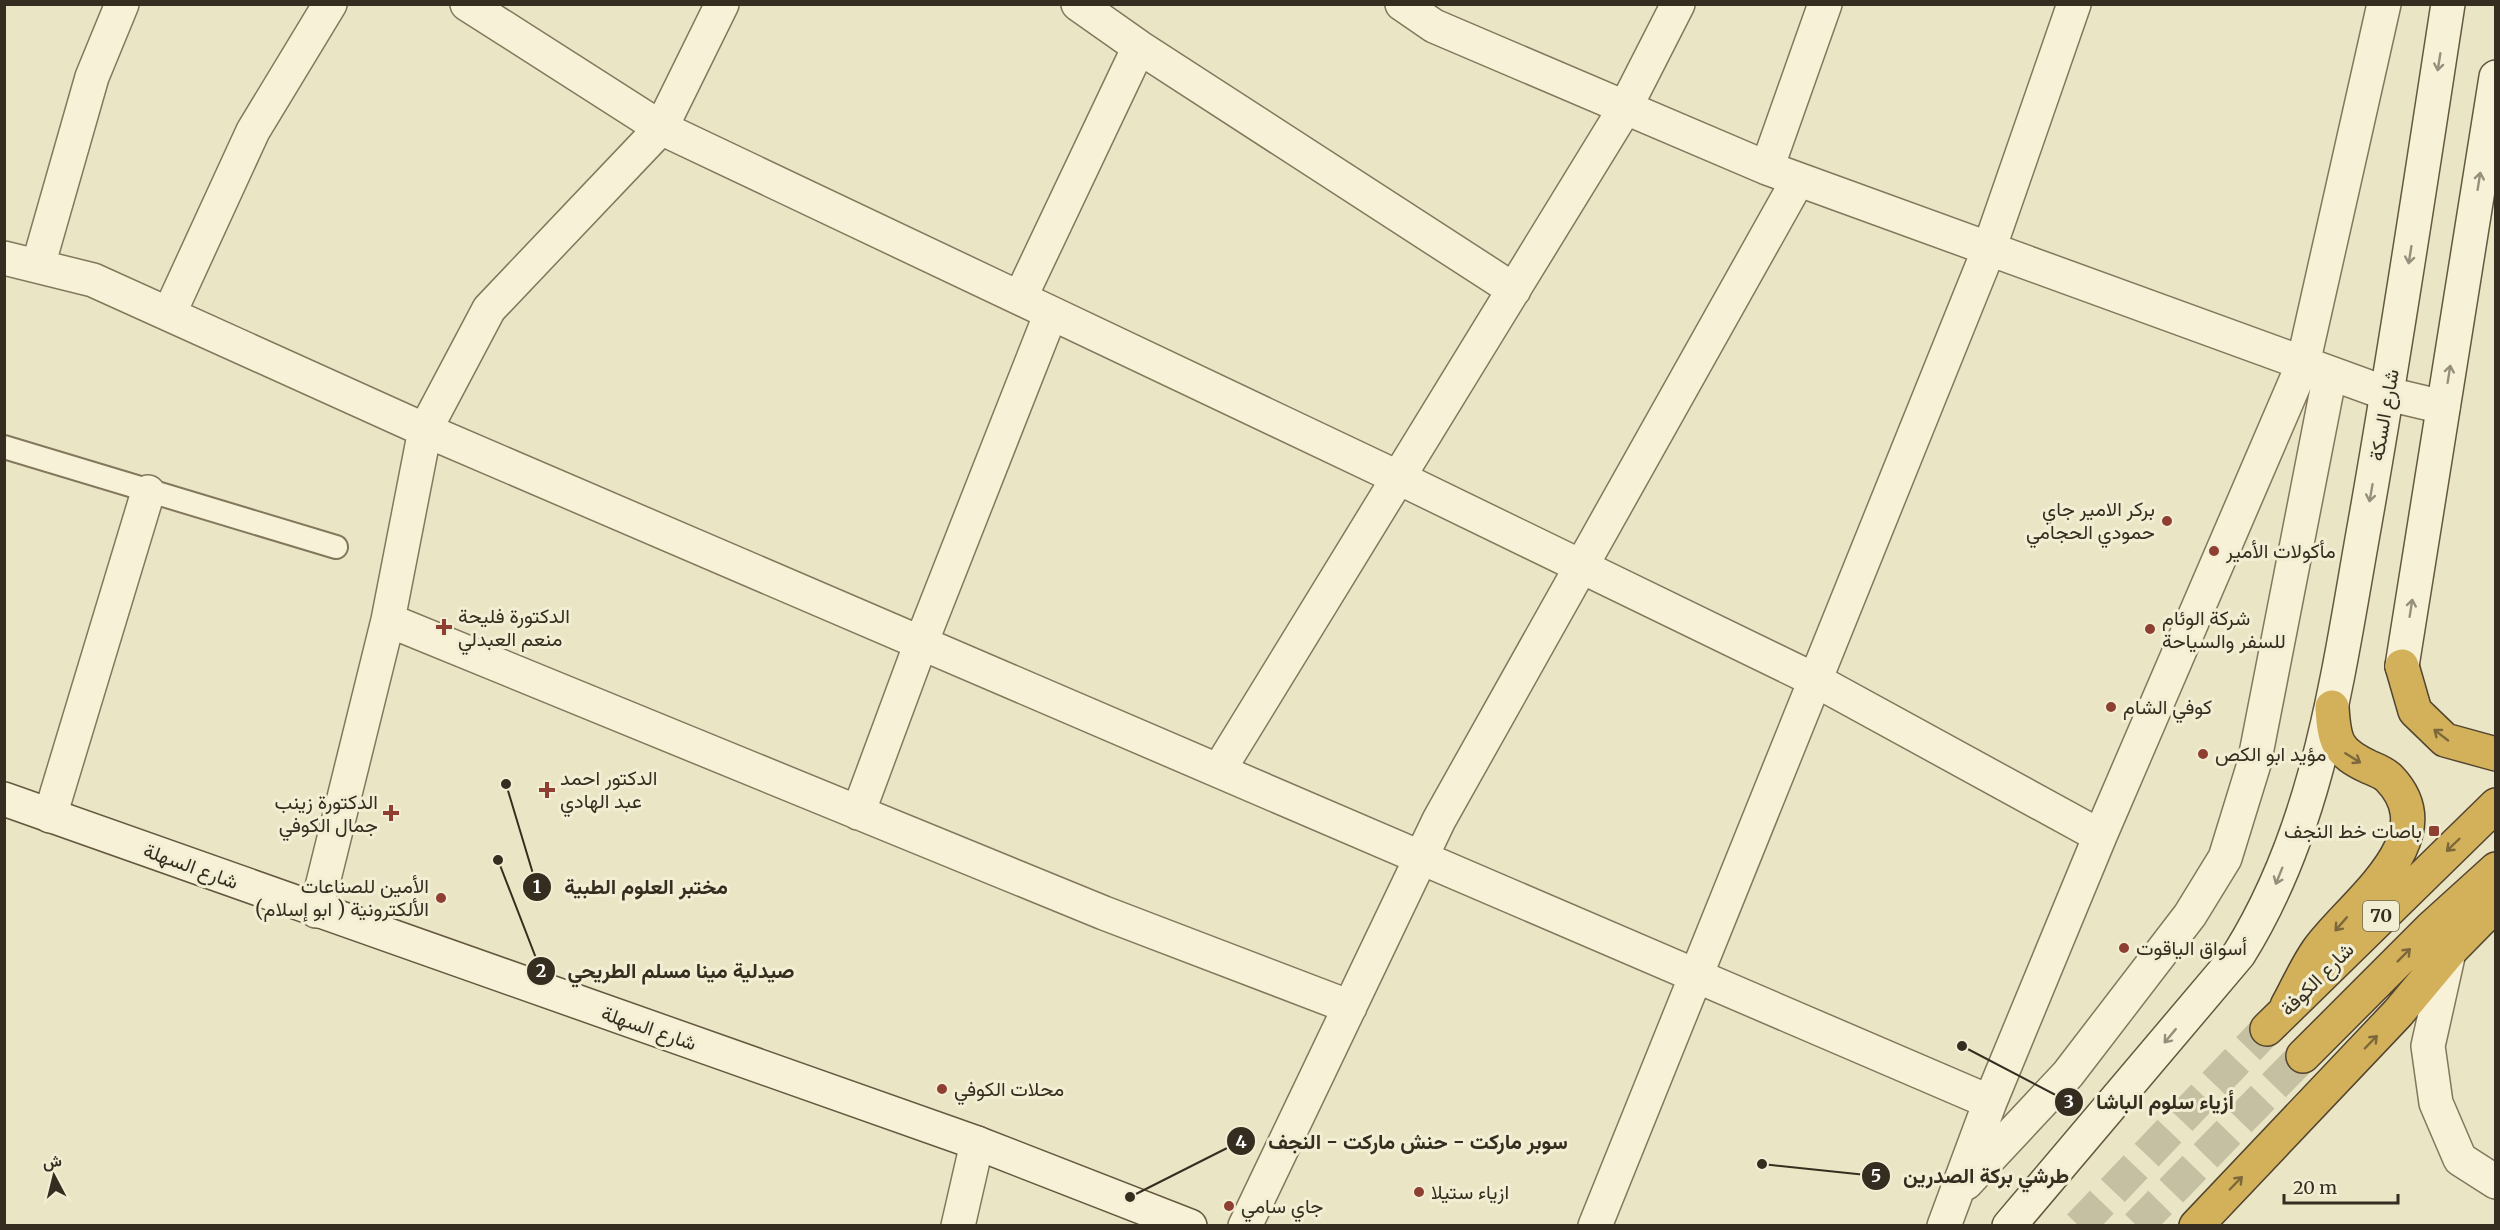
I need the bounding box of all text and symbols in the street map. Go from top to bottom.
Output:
one-way arrow [2434,52,2445,72]
one-way arrow [2474,172,2485,192]
one-way arrow [2404,245,2415,264]
one-way arrow [2443,365,2454,384]
street label: شارع السكة [2363,367,2406,463]
one-way arrow [2365,483,2376,503]
place label: بركر الامير جاي حمودي الحجامي [2026,496,2155,549]
marker: بركر الامير جاي حمودي الحجامي [2160,514,2174,528]
place label: مأكولات الأمير [2225,538,2336,564]
marker: مأكولات الأمير [2207,544,2221,558]
one-way arrow [2406,599,2417,618]
place label: الدكتورة فليحة منعم العبدلي [458,603,570,656]
place label: شركة الوئام للسفر والسياحة [2162,605,2286,654]
marker: الدكتورة فليحة منعم العبدلي [435,618,453,636]
marker: شركة الوئام للسفر والسياحة [2143,622,2157,636]
place label: كوفي الشام [2123,694,2212,724]
marker: كوفي الشام [2104,700,2118,714]
one-way arrow [2433,729,2449,742]
place label: مؤيد ابو الكص [2215,741,2326,767]
marker: مؤيد ابو الكص [2196,747,2210,761]
one-way arrow [2344,752,2361,764]
place label: الدكتور احمد عبد الهادي [560,765,657,818]
marker: الدكتور احمد عبد الهادي [538,781,556,799]
place label: الدكتورة زينب جمال الكوفي [275,789,378,842]
marker: الدكتورة زينب جمال الكوفي [382,804,400,822]
place label: باصات خط النجف [2284,818,2422,843]
marker: باصات خط النجف [2427,824,2441,838]
street label: شارع السهلة [140,837,242,896]
one-way arrow [2446,838,2461,853]
one-way arrow [2273,866,2284,885]
callout: مختبر العلوم الطبية [522,867,739,906]
place label: الأمين للصناعات الألكترونية ( ابو إسلام) [255,873,429,922]
text: مختبر العلوم الطبية [564,873,728,901]
text: 1 [533,875,541,898]
marker: الأمين للصناعات الألكترونية ( ابو إسلام) [434,891,448,905]
road number: 70 [2363,901,2399,931]
one-way arrow [2334,916,2348,931]
place label: أسواق الياقوت [2136,935,2247,961]
street label: شارع الكوفة [2275,937,2360,1022]
marker: أسواق الياقوت [2117,941,2131,955]
one-way arrow [2397,948,2412,963]
callout: صيدلية مينا مسلم الطريحي [526,952,807,991]
text: صيدلية مينا مسلم الطريحي [567,957,795,988]
text: 2 [536,959,546,982]
street label: شارع السهلة [598,1000,700,1057]
one-way arrow [2163,1028,2176,1044]
one-way arrow [2363,1035,2377,1050]
place label: محلات الكوفي [954,1076,1064,1106]
marker: محلات الكوفي [935,1082,949,1096]
callout: أزياء سلوم الباشا [2054,1082,2246,1121]
text: أزياء سلوم الباشا [2096,1088,2234,1116]
text: 3 [2064,1090,2074,1113]
callout: سوبر ماركت - حنش ماركت - النجف [1226,1122,1580,1161]
text: سوبر ماركت - حنش ماركت - النجف [1268,1128,1568,1155]
text: 4 [1235,1130,1247,1153]
north arrow [24,1146,84,1206]
text: ش [41,1150,63,1172]
callout: طرشي بركة الصدرين [1861,1157,2082,1196]
text: طرشي بركة الصدرين [1903,1162,2069,1193]
text: 5 [1871,1164,1881,1187]
scale bar [2284,1167,2398,1205]
one-way arrow [2229,1176,2243,1191]
text: 20 m [2293,1176,2337,1199]
place label: ازياء ستيلا [1431,1179,1509,1205]
marker: ازياء ستيلا [1412,1185,1426,1199]
place label: جاي سامي [1241,1193,1324,1223]
marker: جاي سامي [1222,1199,1236,1213]

